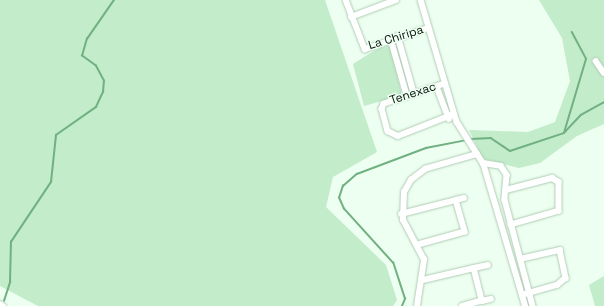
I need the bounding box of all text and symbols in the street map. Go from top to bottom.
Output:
street label: La Chiripa [367,23,425,53]
street label: Tenexac [388,80,438,108]

